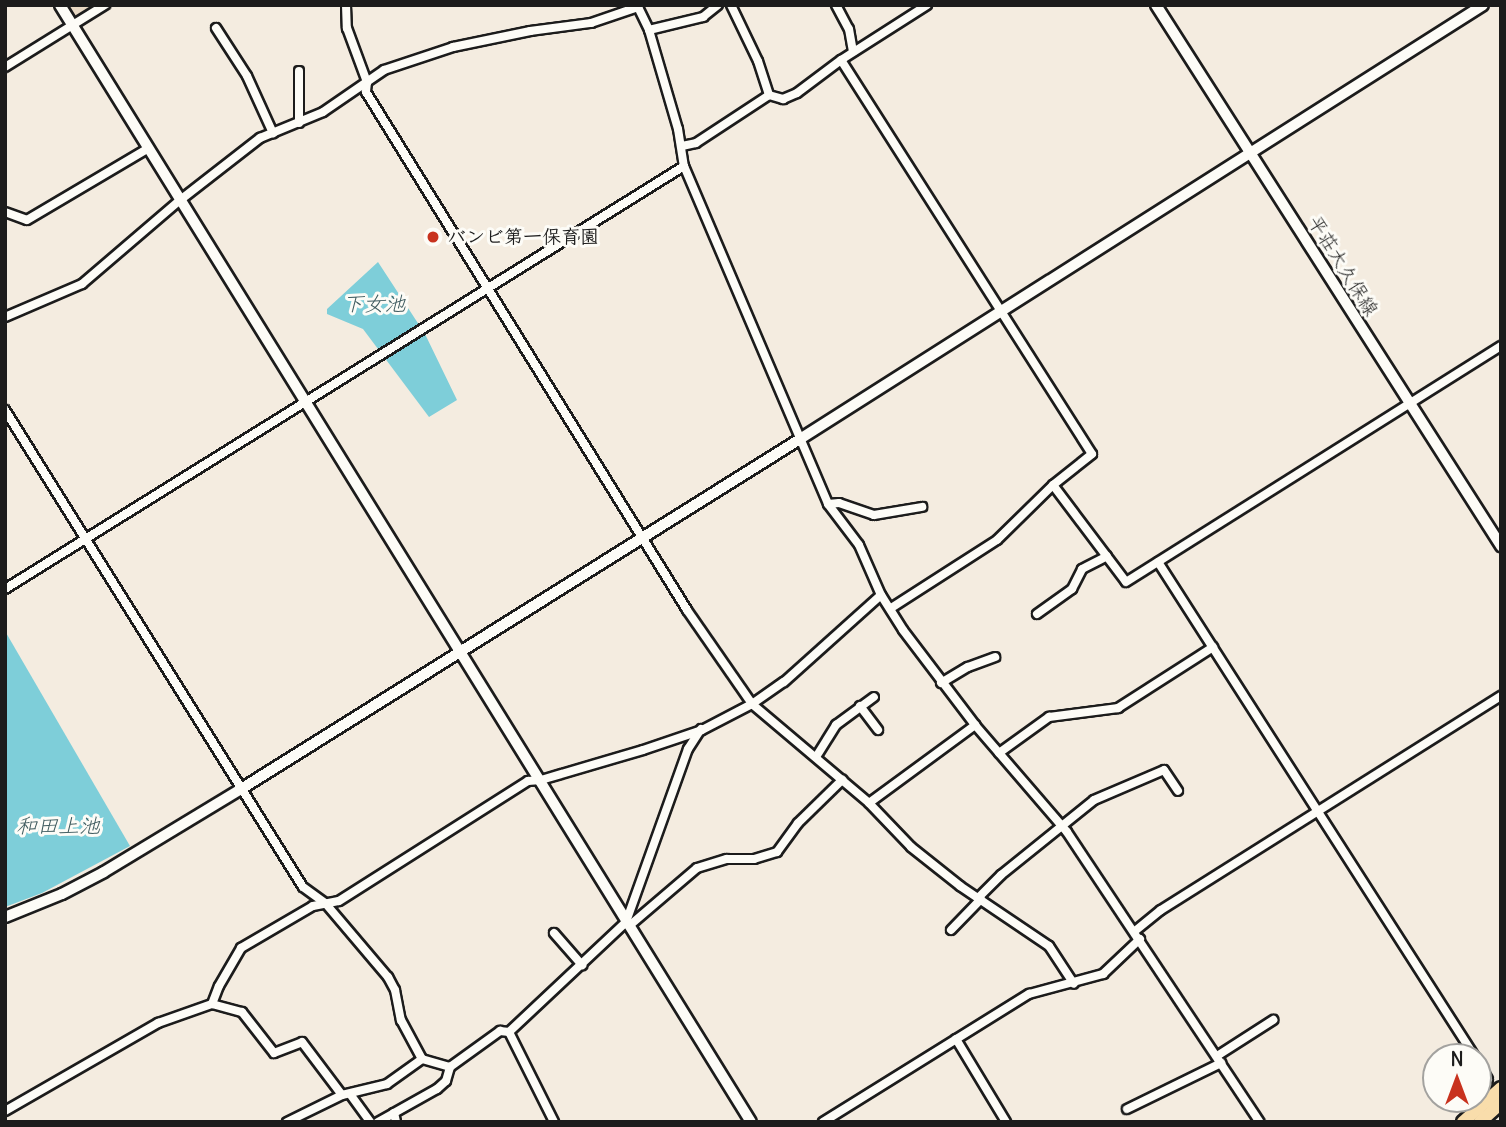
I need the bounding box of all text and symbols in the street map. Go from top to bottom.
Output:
street label: 平荘大久保線 [1303,212,1383,320]
place label: バンビ第一保育園 [447,226,599,248]
marker: バンビ第一保育園 [425,229,441,245]
water label: 下女池 [343,291,405,317]
water label: 和田上池 [16,813,100,839]
north arrow [1422,1043,1492,1113]
text: N [1450,1047,1464,1071]

